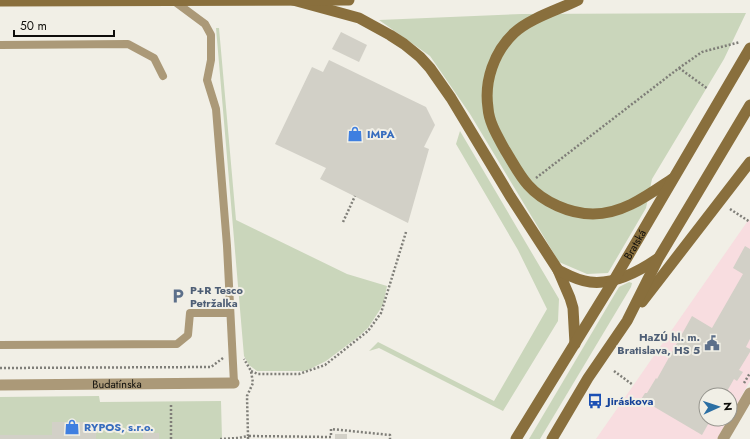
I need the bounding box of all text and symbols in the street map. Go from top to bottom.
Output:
scale bar [14,12,114,38]
text: 50 m [20,17,47,35]
shop icon: IMPA [346,125,364,143]
place label: IMPA [367,126,395,142]
street label: Bratská [620,226,650,262]
place label: P+R Tesco Petržalka [190,282,244,311]
parking icon: P+R Tesco Petržalka [169,287,187,305]
place label: HaZÚ hl. m. Bratislava, HS 5 [617,329,700,358]
public building icon: HaZÚ hl. m. Bratislava, HS 5 [703,334,721,352]
street label: Budatínska [92,376,142,392]
north arrow [698,387,738,427]
bus stop icon: Jiráskova [586,392,604,410]
place label: Jiráskova [605,393,653,409]
text: N [720,402,736,411]
shop icon: RYPOS, s.r.o. [63,418,81,436]
place label: RYPOS, s.r.o. [84,419,153,435]

